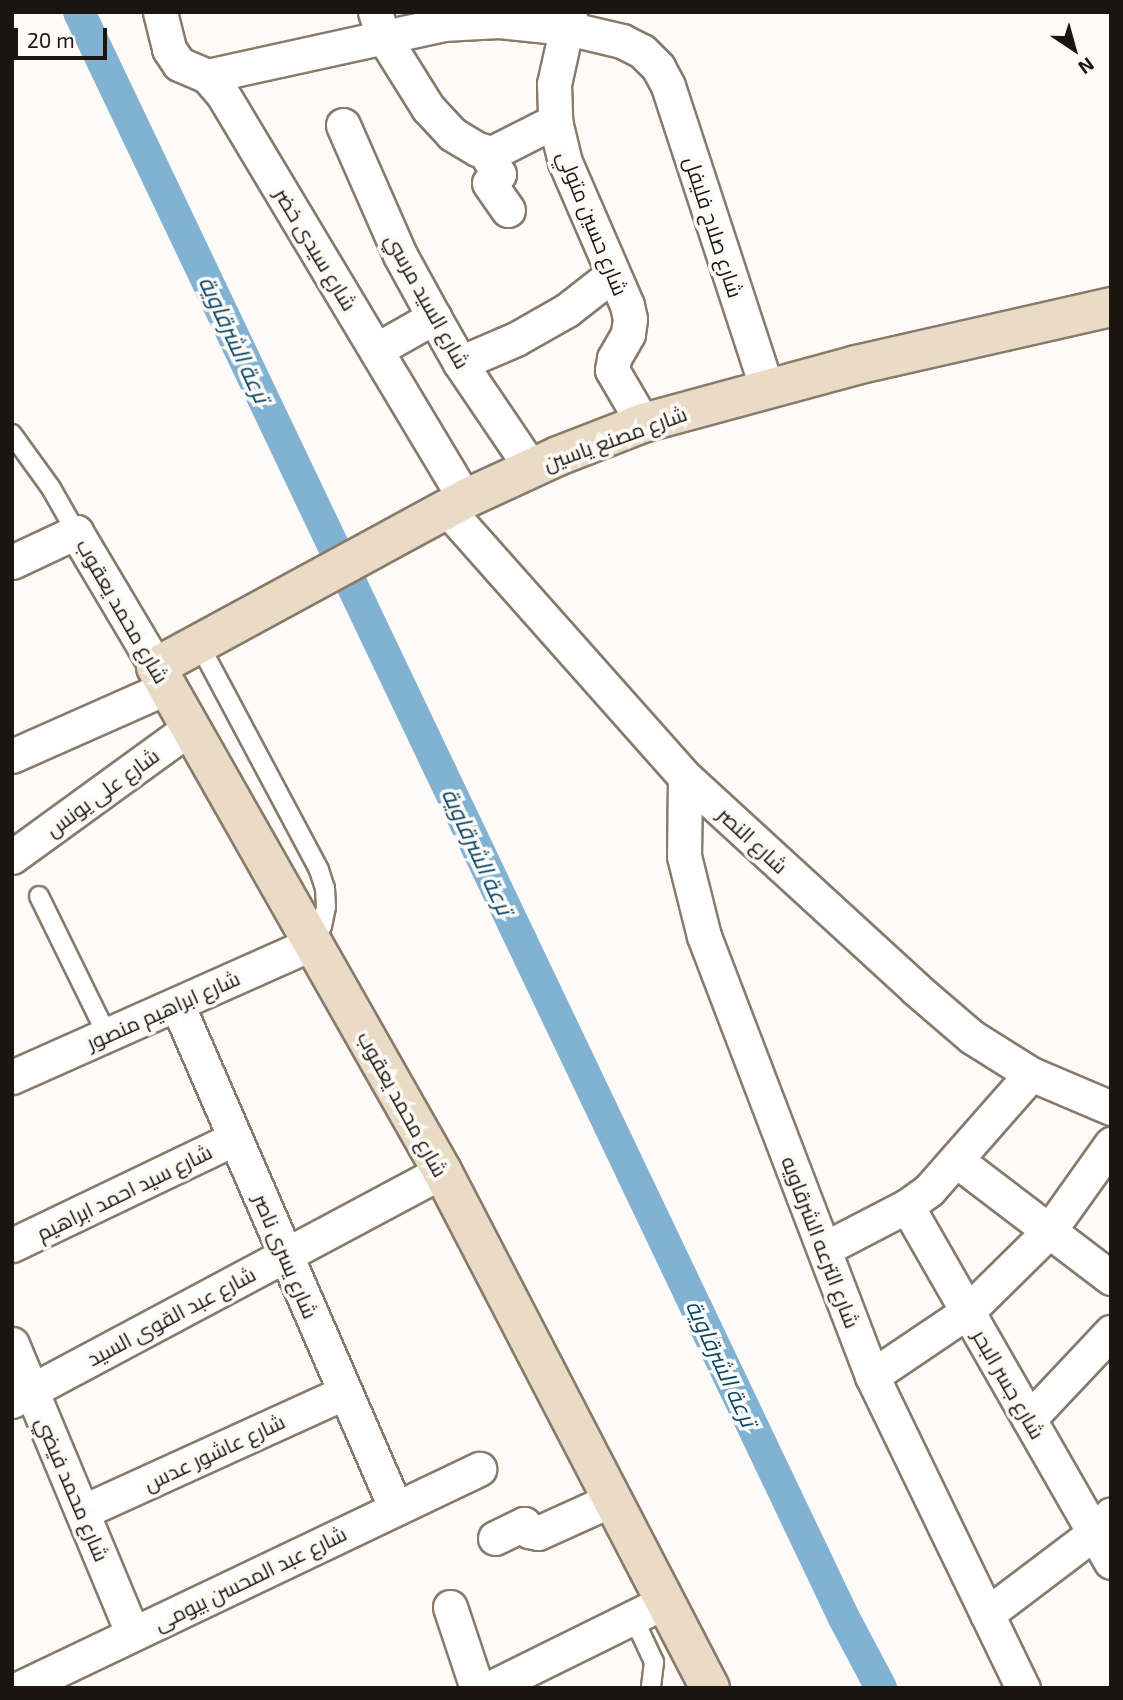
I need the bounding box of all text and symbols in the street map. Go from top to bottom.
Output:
scale bar [18,14,110,58]
north arrow [1039,14,1109,84]
text: 20 m [27,27,75,52]
text: N [1074,53,1099,80]
street label: شارع حسين متولي [553,147,633,299]
street label: شارع صلاح فليفل [679,153,749,301]
street label: شارع سيدى خضر [269,183,363,315]
street label: شارع السيد مرسي [380,229,476,373]
water label: ترعة الشرقاوية [194,271,276,407]
street label: شارع مصنع ياسين [540,400,690,476]
street label: شارع محمد يعقوب [71,534,175,688]
street label: شارع على يونس [40,742,164,842]
water label: ترعة الشرقاوية [437,783,519,919]
street label: شارع النصر [713,801,793,879]
street label: شارع ابراهيم منصور [82,965,244,1055]
street label: شارع محمد يعقوب [353,1027,453,1181]
street label: شارع سيد احمد ابراهيم [32,1139,216,1245]
street label: شارع الترعه الشرقاويه [777,1152,865,1332]
street label: شارع يسرى ناصر [248,1190,324,1322]
street label: شارع عبد القوى السيد [82,1261,260,1371]
water label: ترعة الشرقاوية [681,1295,763,1431]
street label: شارع جسر البحر [968,1325,1050,1443]
street label: شارع عاشور عدس [139,1408,289,1496]
street label: شارع محمد فيضي [31,1413,115,1565]
street label: شارع عبد المحسن بيومى [150,1520,350,1636]

